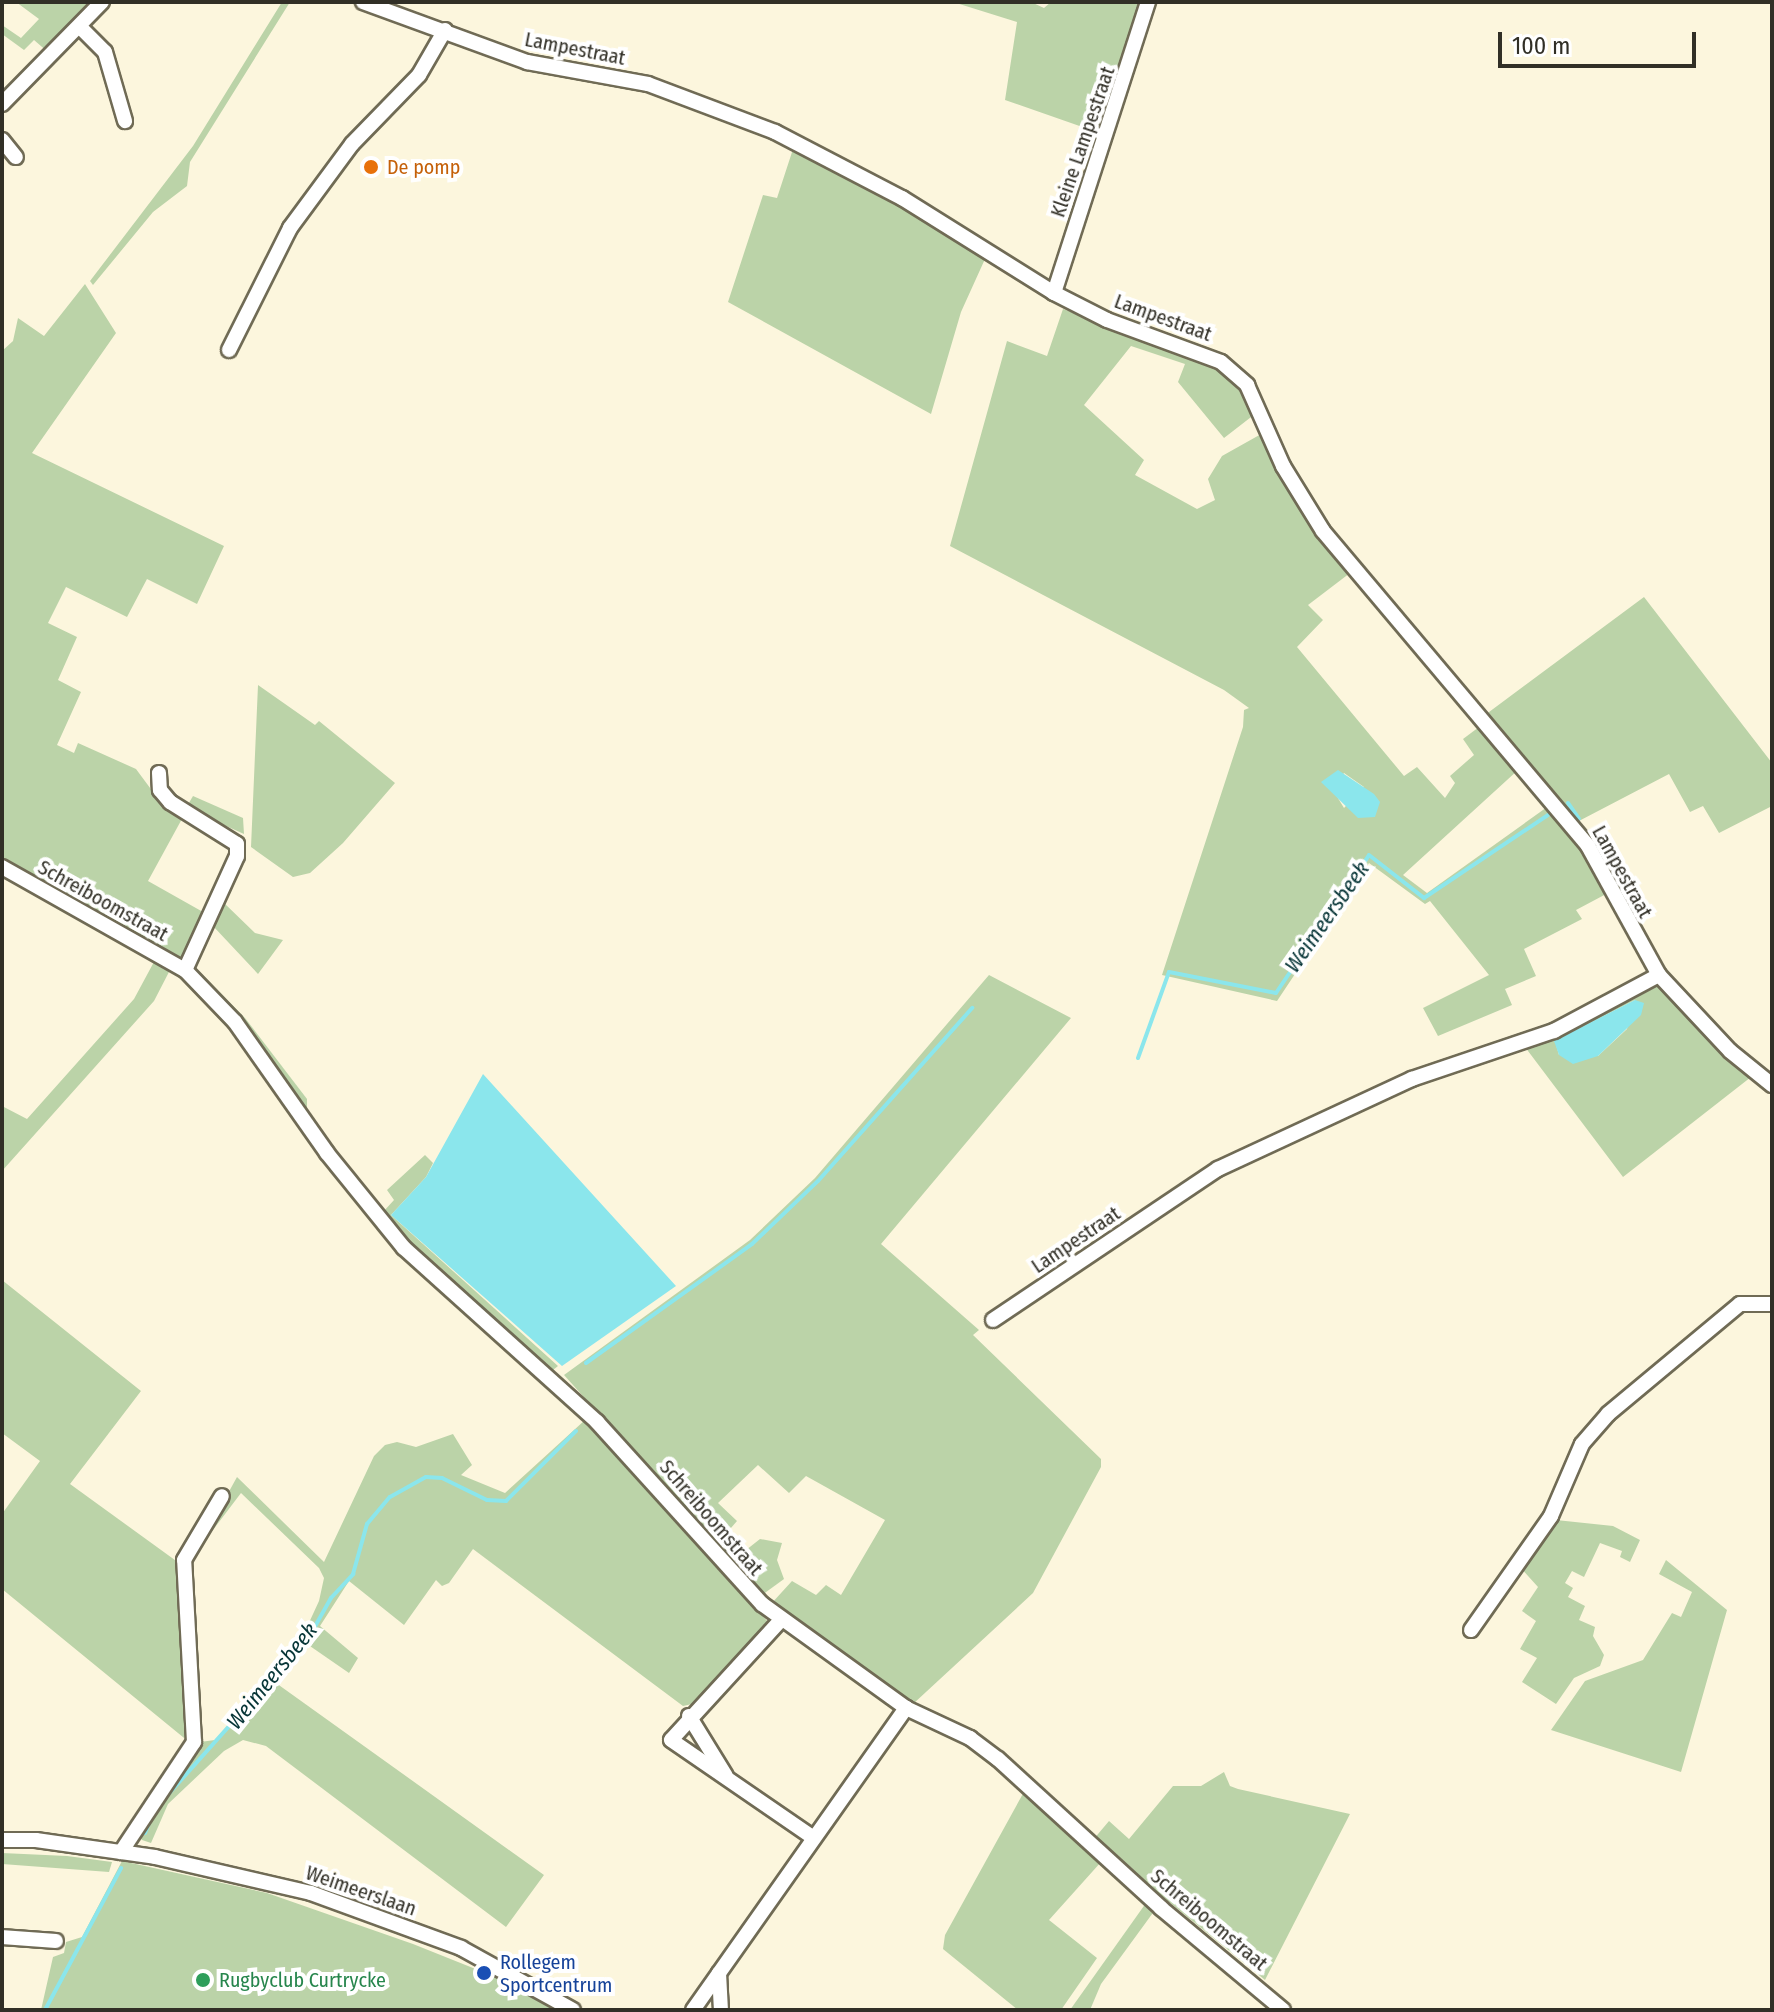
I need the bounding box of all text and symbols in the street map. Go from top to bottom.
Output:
scale bar [1502,16,1700,66]
street label: Lampestraat [523,27,627,71]
text: 100 m [1512,32,1570,60]
street label: Kleine Lampestraat [1046,64,1120,220]
place label: De pomp [387,155,460,179]
marker: De pomp [362,158,380,176]
street label: Lampestraat [1111,289,1215,347]
street label: Lampestraat [1587,822,1657,922]
street label: Schreiboomstraat [34,855,172,947]
water label: Weimeersbeek [1279,856,1375,978]
street label: Lampestraat [1027,1202,1125,1278]
street label: Schreiboomstraat [654,1455,768,1581]
water label: Weimeersbeek [221,1617,323,1735]
street label: Weimeerslaan [303,1861,419,1921]
street label: Schreiboomstraat [1146,1864,1272,1976]
place label: Rollegem Sportcentrum [500,1950,612,1997]
marker: Rollegem Sportcentrum [475,1964,493,1982]
place label: Rugbyclub Curtrycke [219,1968,386,1992]
marker: Rugbyclub Curtrycke [194,1971,212,1989]

